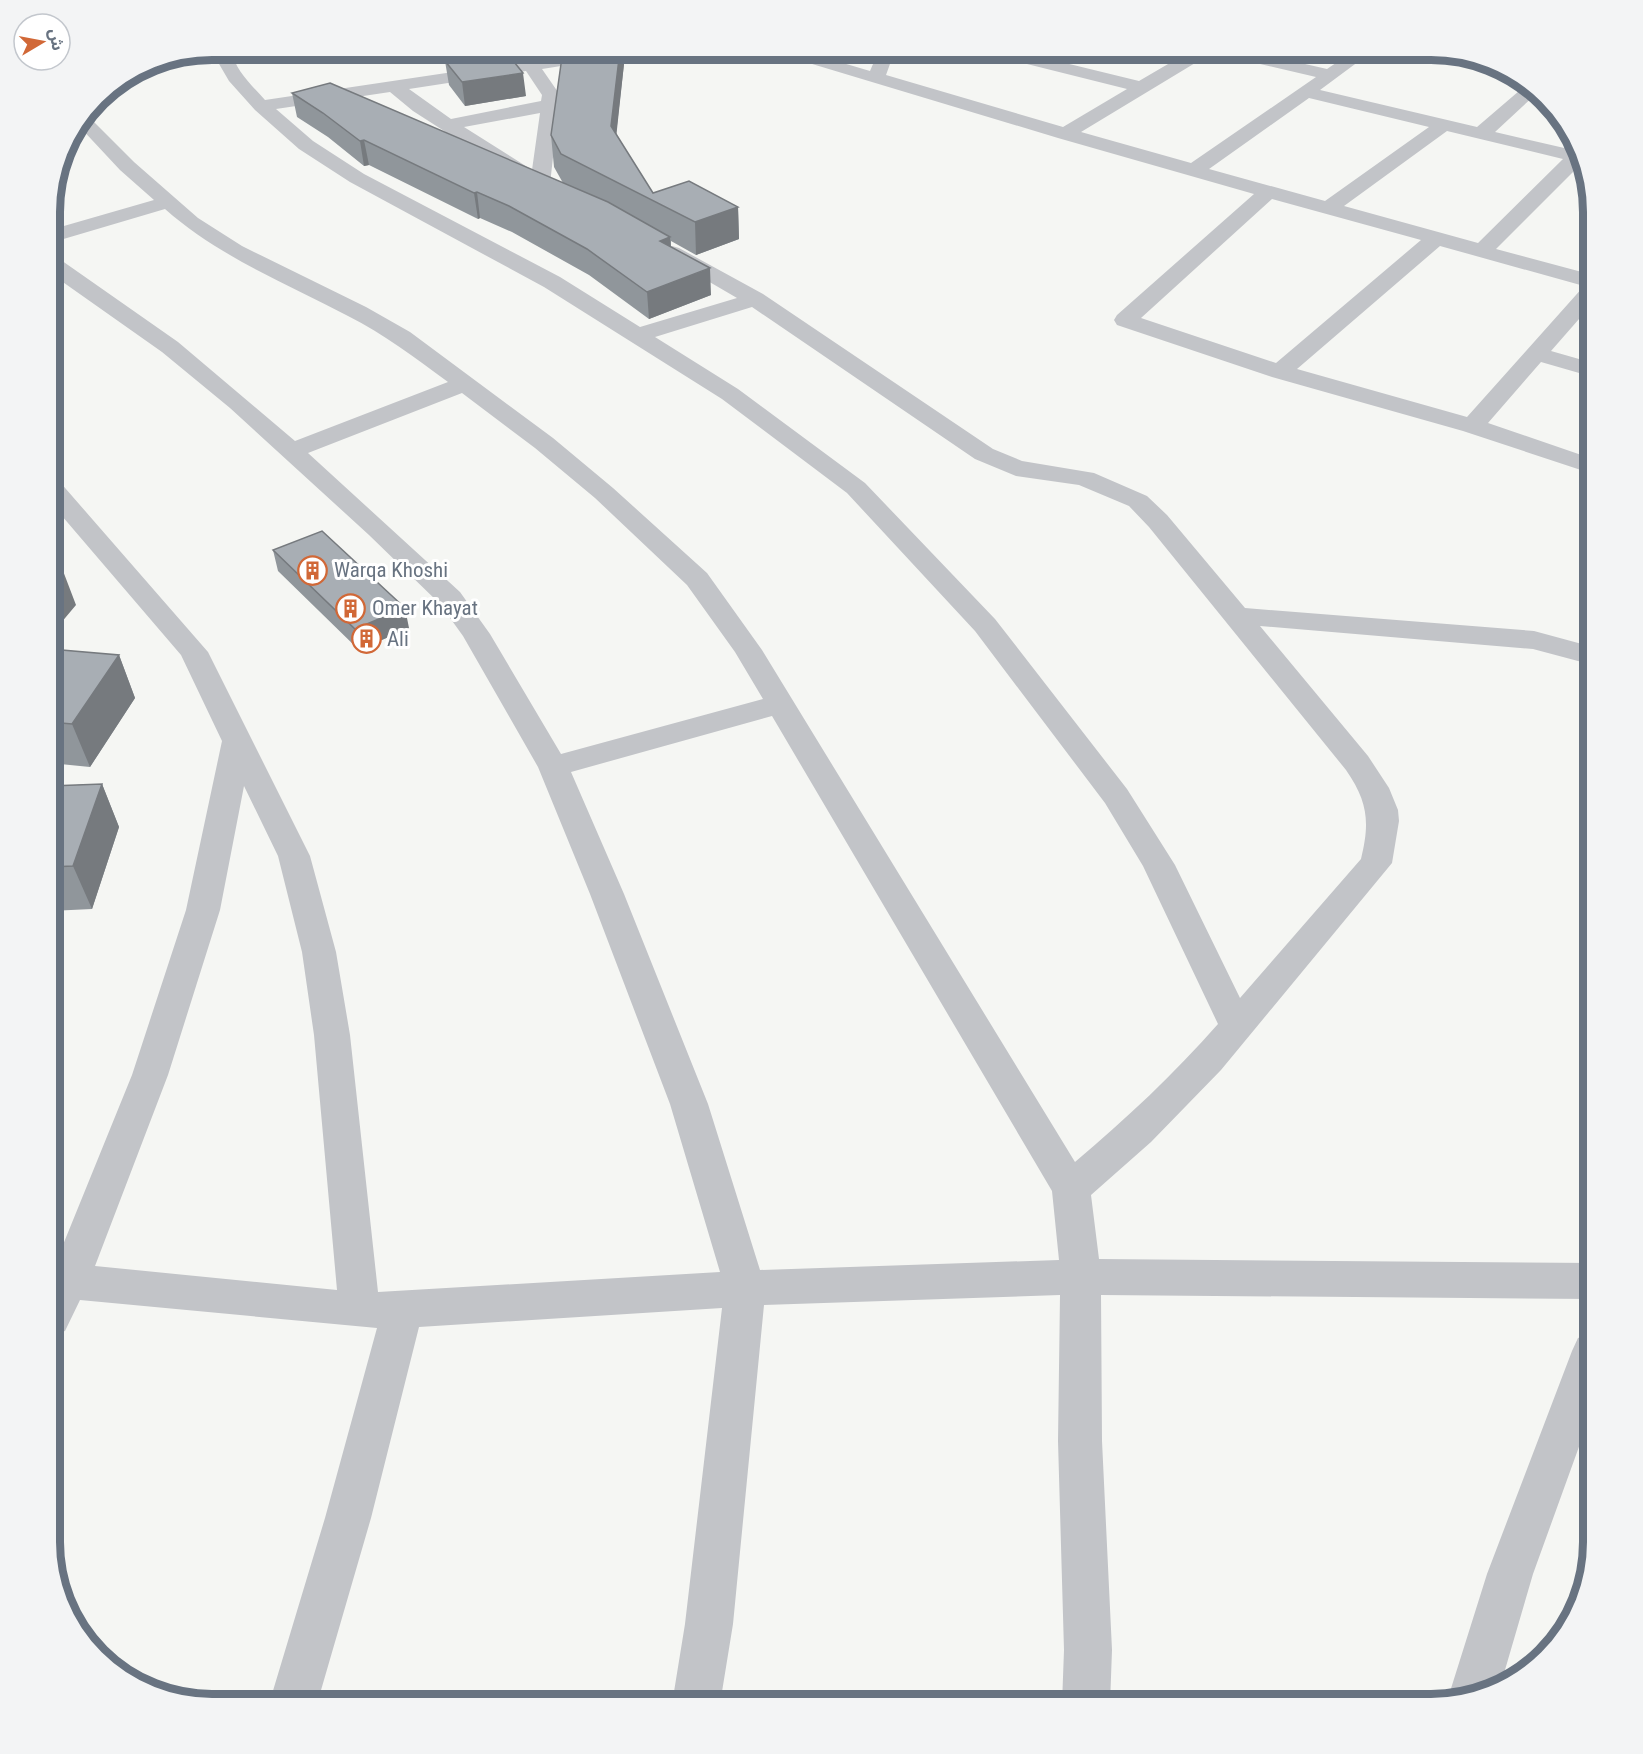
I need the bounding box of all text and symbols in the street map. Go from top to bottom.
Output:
north arrow [12,12,72,72]
text: ش [45,27,68,52]
building icon: Warqa Khoshi [297,554,329,586]
place label: Warqa Khoshi [334,558,448,582]
building icon: Omer Khayat [335,592,367,624]
place label: Omer Khayat [372,596,478,620]
building icon: Ali [350,623,382,655]
place label: Ali [387,627,409,651]

